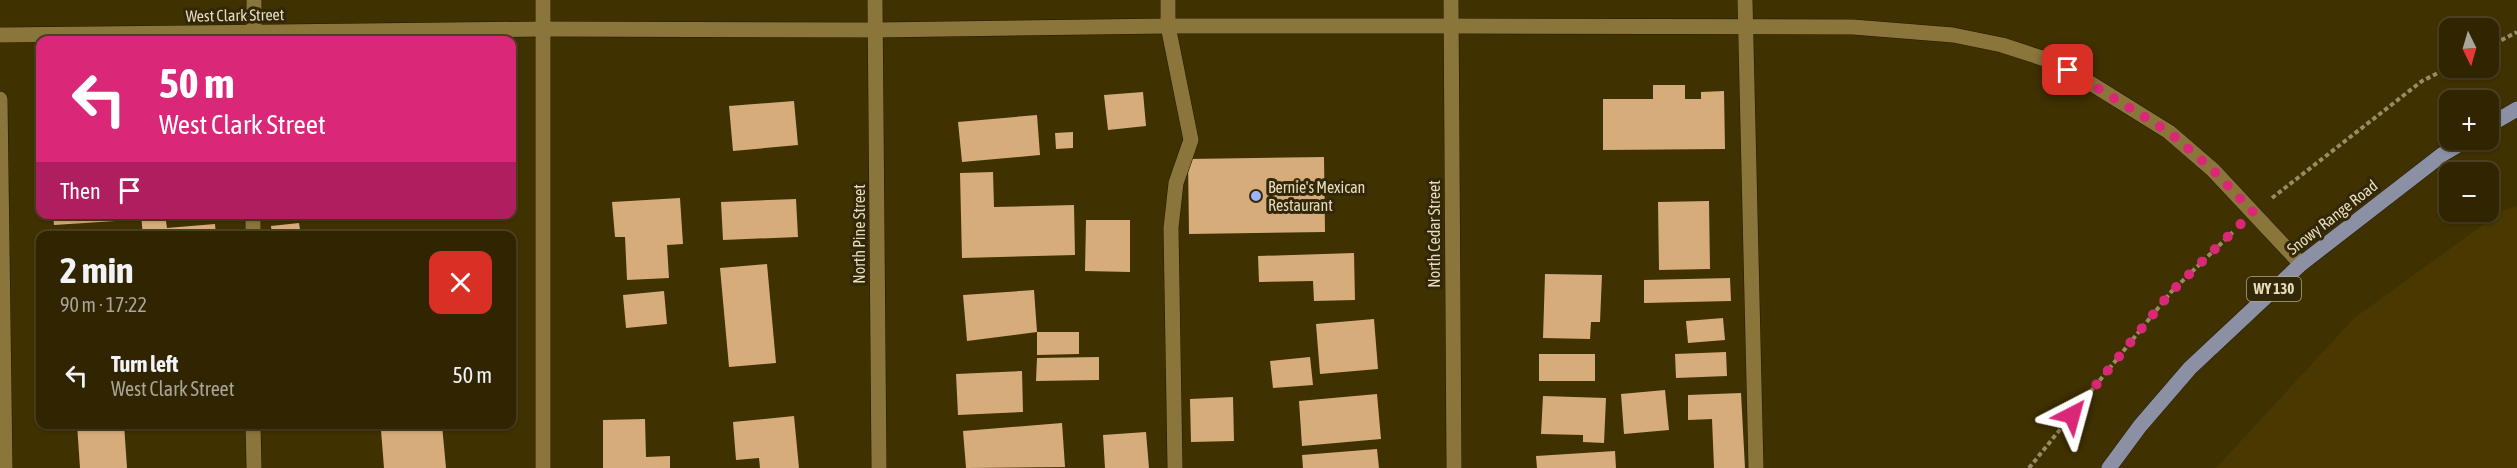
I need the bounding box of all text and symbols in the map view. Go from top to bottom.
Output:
street label: West Clark Street [185,5,285,25]
north arrow [2439,18,2499,78]
map controls [2439,18,2499,222]
pin [2042,44,2093,95]
icon: arrive [2051,53,2084,86]
text: 50 m [159,59,234,107]
icon: left [60,60,138,138]
button: + [2439,90,2499,150]
text: West Clark Street [159,109,326,140]
button: − [2439,162,2499,222]
icon: arrive [113,174,146,207]
street label: Snowy Range Road [2283,176,2381,259]
text: Then [60,178,101,204]
place label: Bernie's Mexican Restaurant [1268,178,1365,214]
street label: North Cedar Street [1425,180,1443,288]
street label: North Pine Street [850,184,868,284]
marker: Bernie's Mexican Restaurant [1249,189,1263,203]
text: 2 min [60,249,134,291]
button: close [429,251,492,314]
road number: WY 130 [2247,277,2301,301]
text: 90 m · 17:22 [60,293,147,316]
text: Turn left [111,351,178,377]
icon: left [60,359,93,392]
text: 50 m [452,362,492,388]
text: West Clark Street [111,377,234,400]
position arrow [2040,383,2104,447]

